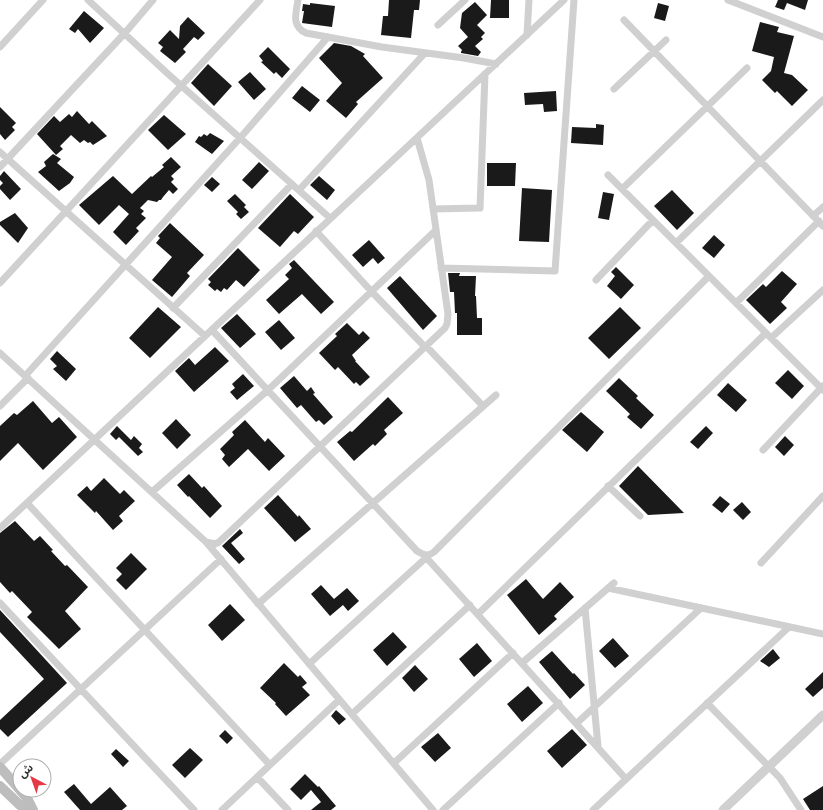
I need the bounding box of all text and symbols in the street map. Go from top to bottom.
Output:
north arrow [12,758,52,798]
text: ش [16,761,36,781]

